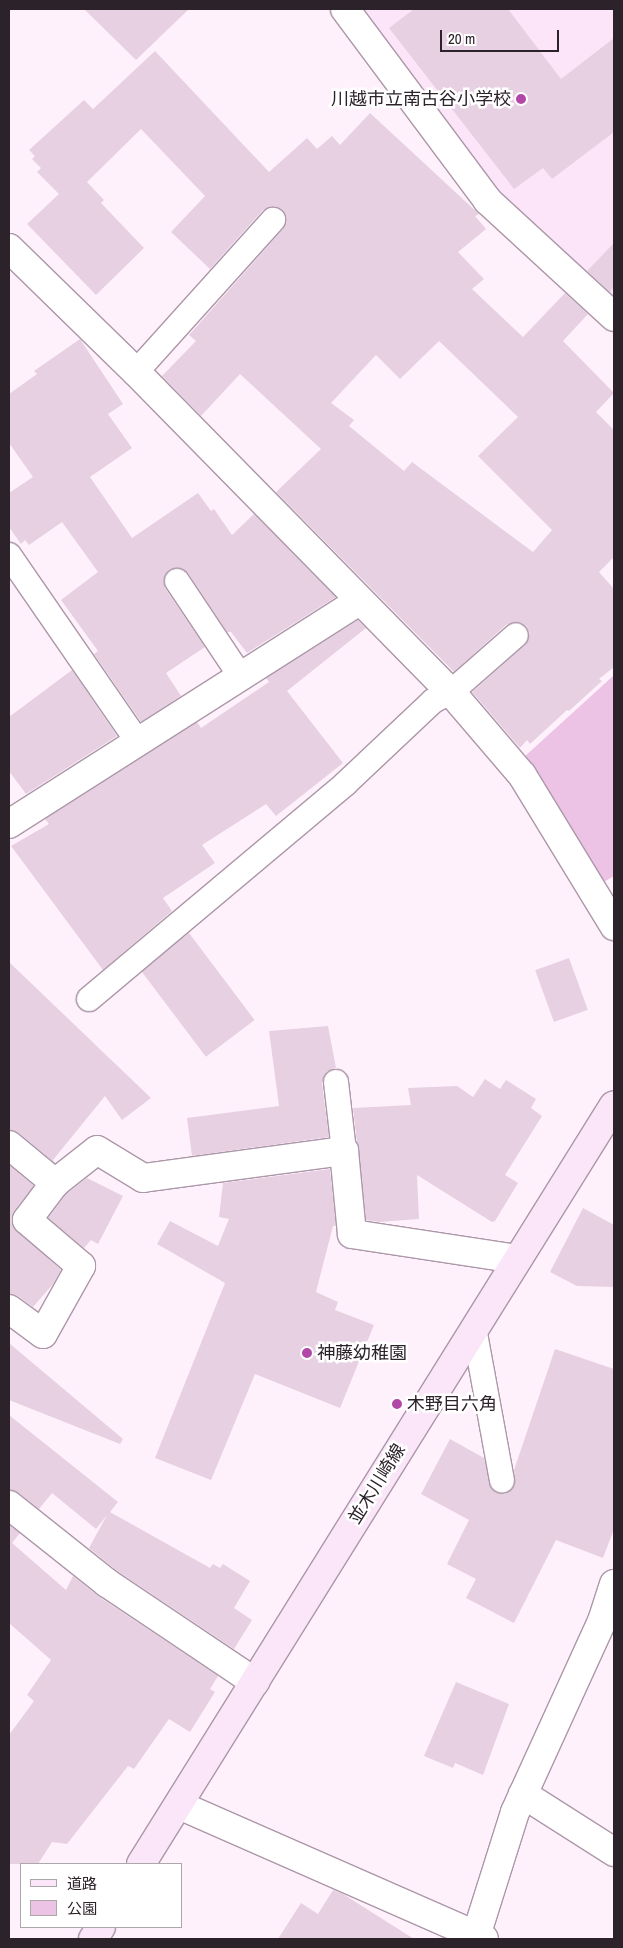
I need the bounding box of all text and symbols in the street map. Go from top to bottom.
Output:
scale bar [443,20,562,52]
text: 20 m [448,28,475,49]
place label: 川越市立南古谷小学校 [331,88,511,110]
marker: 川越市立南古谷小学校 [515,93,527,105]
place label: 神藤幼稚園 [317,1342,407,1364]
marker: 神藤幼稚園 [301,1347,313,1359]
place label: 木野目六角 [407,1393,497,1415]
marker: 木野目六角 [391,1398,403,1410]
street label: 並木川崎線 [344,1440,410,1528]
legend [20,1863,182,1928]
text: 道路 [67,1873,97,1894]
text: 公園 [67,1898,97,1919]

